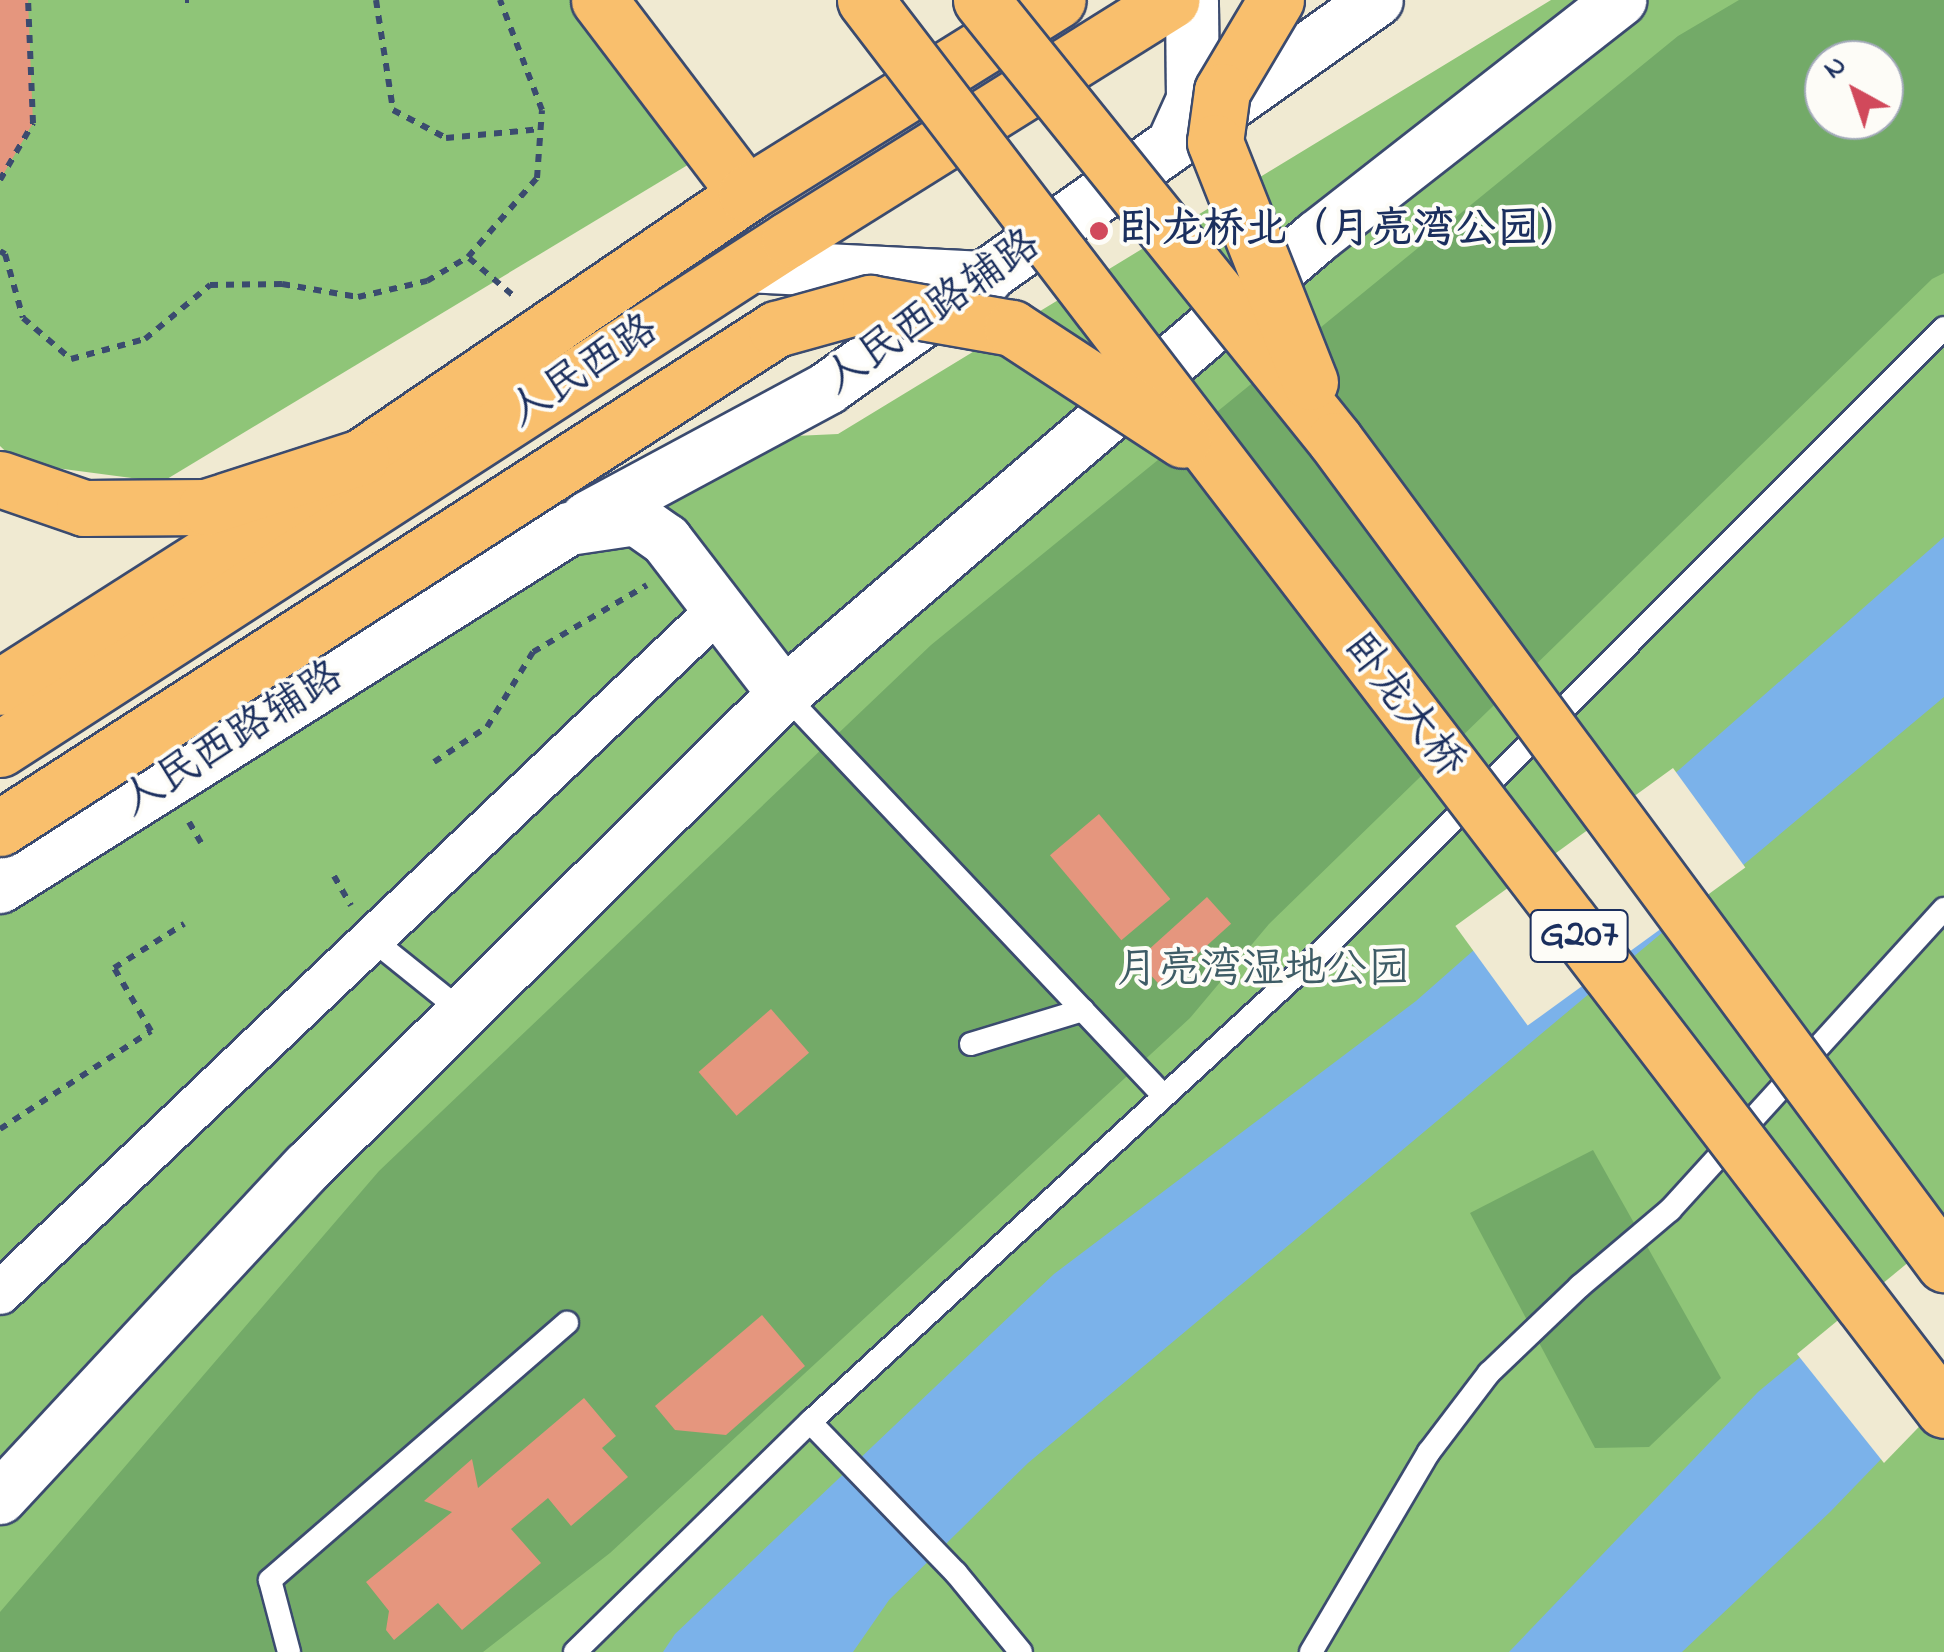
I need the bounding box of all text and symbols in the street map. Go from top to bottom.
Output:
north arrow [1804,40,1904,140]
text: N [1815,46,1856,90]
place label: 卧龙桥北（月亮湾公园） [1119,206,1581,256]
street label: 人民西路辅路 [815,220,1051,406]
marker: 卧龙桥北（月亮湾公园） [1088,220,1110,242]
street label: 人民西路 [500,305,668,439]
street label: 卧龙大桥 [1331,624,1475,788]
street label: 人民西路辅路 [113,652,353,828]
road number: G207 [1529,901,1629,971]
park label: 月亮湾湿地公园 [1116,946,1410,996]

